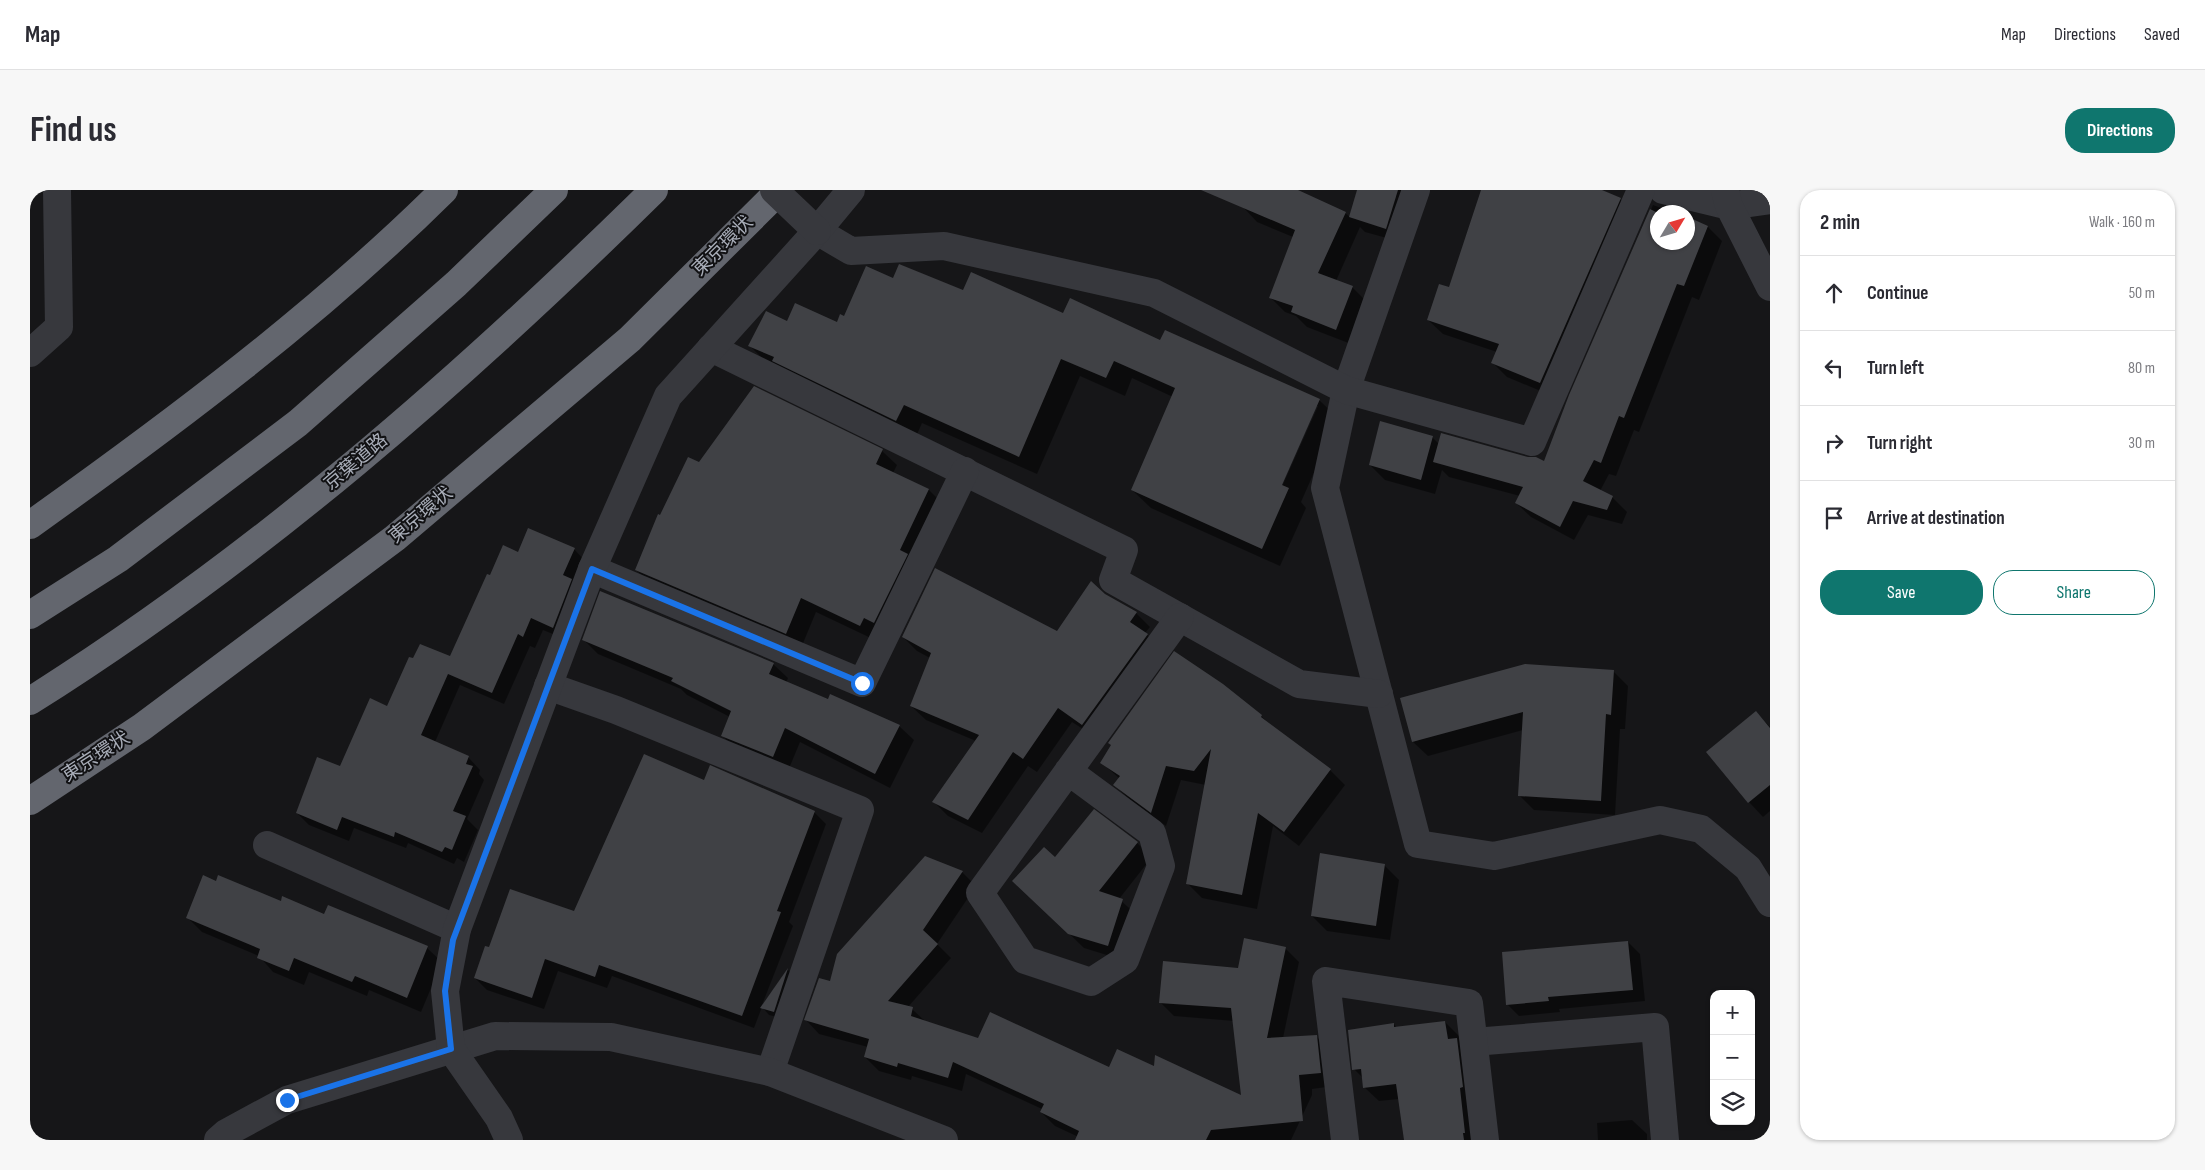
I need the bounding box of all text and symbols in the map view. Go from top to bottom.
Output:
text: Map [25,20,60,49]
text: Map [2001,24,2026,45]
text: Directions [2054,24,2116,45]
text: Saved [2144,24,2180,45]
button: Directions [2065,108,2175,153]
text: Find us [30,109,117,152]
north arrow [1650,205,1695,250]
text: 2 min [1820,210,1860,235]
street label: 東京環状 [688,211,758,281]
text: Walk · 160 m [2089,213,2155,232]
icon: ahead [1820,279,1848,307]
text: Continue [1867,282,1928,305]
text: 50 m [2129,284,2155,303]
icon: left [1820,354,1848,382]
text: Turn left [1867,357,1924,380]
text: 80 m [2128,359,2155,378]
street label: 京葉道路 [319,429,393,495]
icon: right [1820,429,1848,457]
text: Turn right [1867,432,1932,455]
text: 30 m [2128,434,2155,453]
street label: 東京環状 [384,482,458,548]
icon: arrive [1820,504,1848,532]
text: Arrive at destination [1867,507,2005,530]
button: Save [1820,570,1983,615]
button: Share [1993,570,2155,615]
route start [851,672,874,695]
street label: 東京環状 [58,727,134,787]
map controls [1710,990,1755,1125]
button: + [1710,990,1755,1035]
button: − [1710,1035,1755,1080]
button: layers [1710,1080,1755,1125]
route end [276,1089,299,1112]

